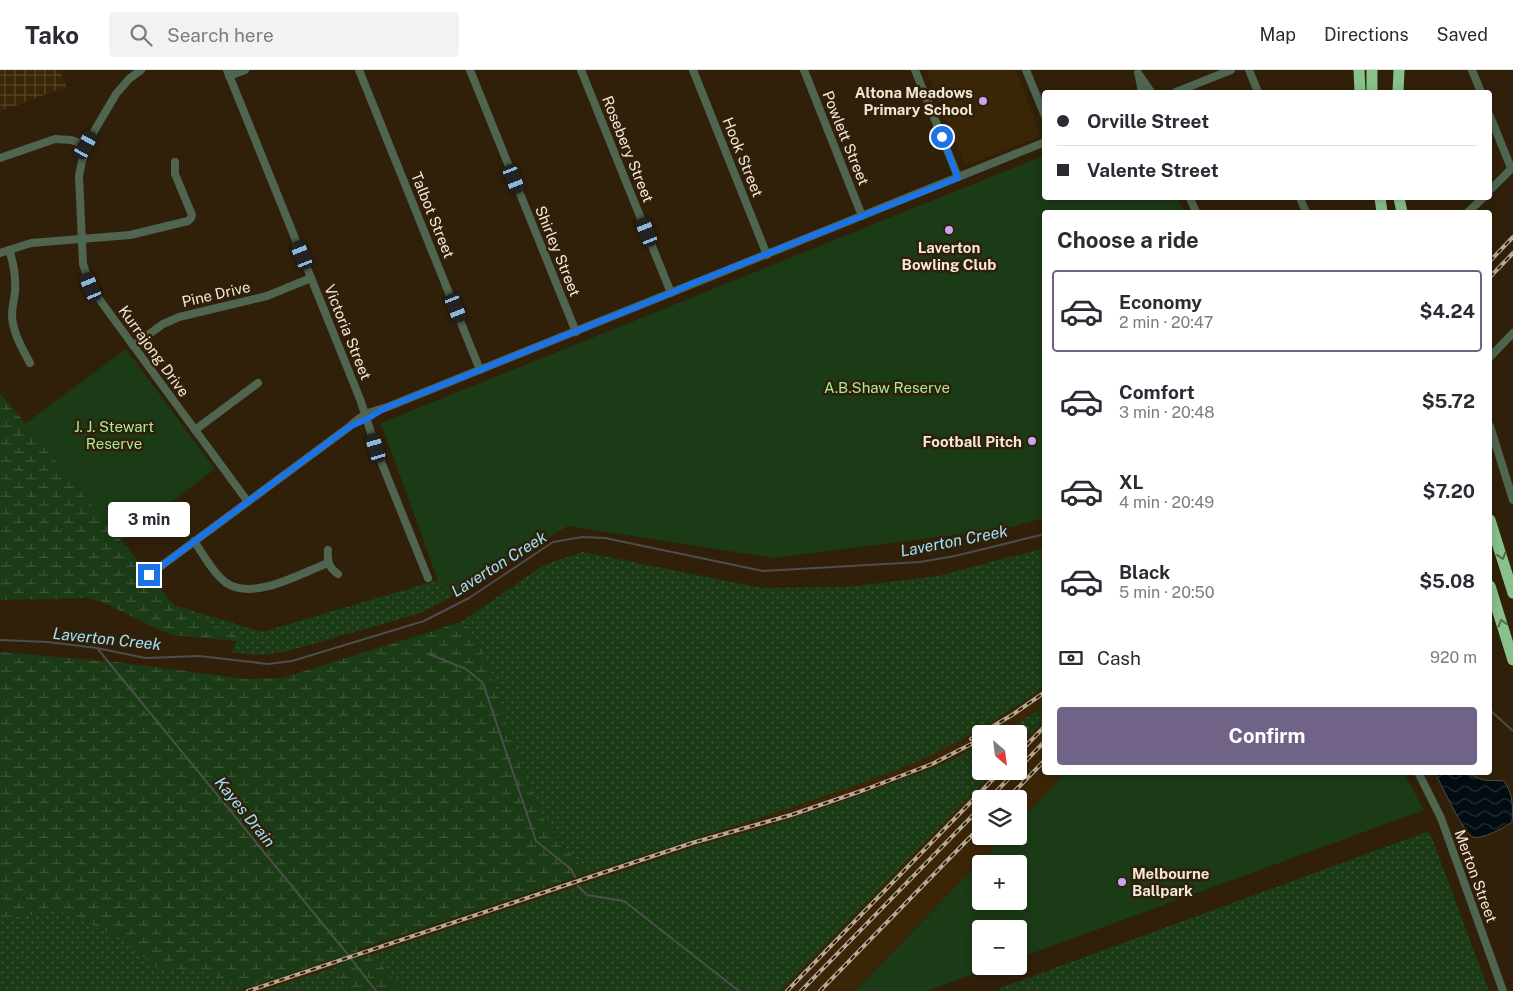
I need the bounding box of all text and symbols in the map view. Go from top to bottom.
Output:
search box [109,12,459,57]
text: Tako [25,21,79,49]
icon: search [127,21,155,49]
text: Search here [167,24,274,46]
text: Map [1259,24,1296,45]
text: Directions [1324,24,1409,45]
text: Saved [1437,24,1488,45]
place label: Altona Meadows Primary School [855,84,973,118]
street label: Powlett Street [819,88,873,188]
street label: Rosebery Street [599,93,657,205]
marker: Altona Meadows Primary School [977,95,989,107]
text: Orville Street [1087,110,1209,132]
street label: Hook Street [719,115,767,199]
route start [931,126,953,148]
car [72,128,99,162]
text: Valente Street [1087,159,1219,181]
car [501,162,526,196]
street label: Talbot Street [408,170,458,261]
street label: Shirley Street [532,203,584,299]
car [634,215,659,249]
marker: Laverton Bowling Club [943,224,955,236]
text: Choose a ride [1057,227,1199,253]
car [289,238,314,272]
place label: Laverton Bowling Club [902,239,996,273]
car [78,270,103,304]
street label: Pine Drive [180,278,252,310]
street label: Victoria Street [321,282,375,382]
icon: car [1059,289,1104,334]
car [443,291,468,325]
text: Economy [1119,291,1202,313]
text: $4.24 [1420,300,1475,322]
street label: Kurrajong Drive [115,302,193,400]
text: 2 min · 20:47 [1119,313,1213,332]
park label: A.B.Shaw Reserve [824,379,950,396]
icon: car [1059,379,1104,424]
text: Comfort [1119,381,1195,403]
text: $5.72 [1422,390,1475,412]
text: 3 min · 20:48 [1119,403,1215,422]
park label: J. J. Stewart Reserve [74,418,154,452]
car [364,431,387,465]
place label: Football Pitch [922,433,1022,450]
marker: Football Pitch [1026,435,1038,447]
icon: car [1059,469,1104,514]
text: XL [1119,471,1144,493]
text: $7.20 [1423,480,1475,502]
text: 4 min · 20:49 [1119,493,1214,512]
callout: 3 min [108,502,190,538]
text: 3 min [128,510,170,529]
water label: Laverton Creek [899,521,1010,561]
water label: Laverton Creek [448,527,550,601]
one-way arrow [1496,552,1506,560]
icon: car [1059,559,1104,604]
text: Black [1119,561,1170,583]
route end [138,564,160,586]
text: $5.08 [1419,570,1475,592]
text: 5 min · 20:50 [1119,583,1215,602]
one-way arrow [1497,620,1507,628]
water label: Laverton Creek [52,624,162,654]
icon: cash [1057,644,1085,672]
text: Cash [1097,647,1141,669]
text: 920 m [1430,648,1477,667]
button: Confirm [1057,707,1477,765]
north arrow [972,725,1028,780]
map controls [972,725,1027,975]
water label: Kayes Drain [211,773,279,851]
button: layers [972,790,1027,845]
street label: Merton Street [1451,827,1501,925]
button: + [972,855,1027,910]
place label: Melbourne Ballpark [1132,865,1209,899]
marker: Melbourne Ballpark [1116,876,1128,888]
button: − [972,920,1027,975]

